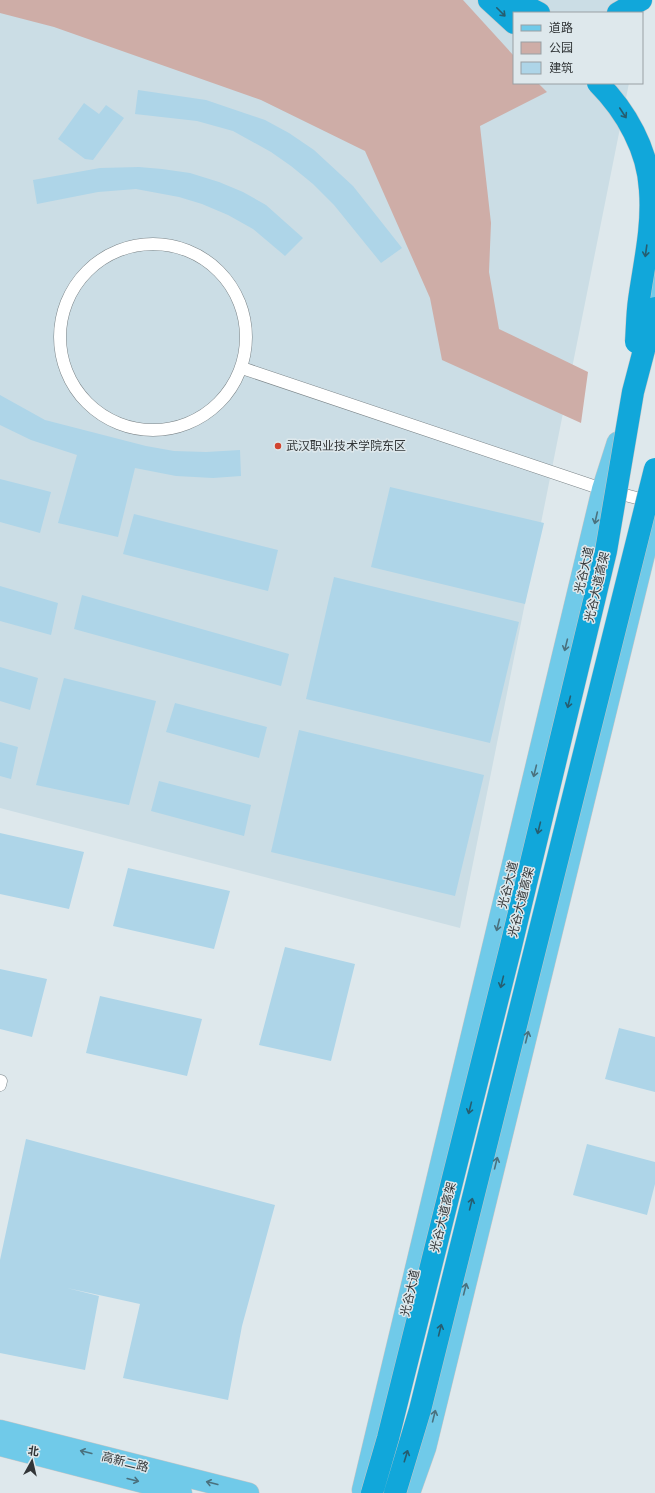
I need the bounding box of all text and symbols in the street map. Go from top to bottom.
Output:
one-way arrow [496,7,506,17]
legend [513,12,643,84]
text: 道路 [549,21,573,34]
text: 公园 [549,42,573,54]
text: 建筑 [549,61,573,74]
one-way arrow [619,107,627,118]
one-way arrow [642,244,650,257]
place label: 武汉职业技术学院东区 [286,439,406,452]
marker: 武汉职业技术学院东区 [273,441,283,451]
one-way arrow [591,511,599,524]
street label: 光谷大道 [572,545,595,595]
street label: 光谷大道高架 [582,550,611,623]
one-way arrow [561,638,569,651]
one-way arrow [565,695,573,708]
one-way arrow [531,764,539,777]
one-way arrow [534,821,542,834]
street label: 光谷大道 [495,860,520,910]
street label: 光谷大道高架 [505,865,536,938]
one-way arrow [494,918,502,931]
one-way arrow [497,975,505,988]
one-way arrow [524,1031,531,1044]
one-way arrow [466,1101,474,1114]
one-way arrow [493,1157,500,1170]
street label: 光谷大道高架 [427,1180,458,1253]
one-way arrow [468,1198,476,1211]
street label: 光谷大道 [398,1268,421,1318]
one-way arrow [462,1283,470,1296]
one-way arrow [436,1324,444,1337]
one-way arrow [431,1410,439,1423]
north arrow [12,1441,52,1481]
text: 北 [27,1445,40,1458]
one-way arrow [79,1447,92,1455]
street label: 高新二路 [100,1449,150,1474]
one-way arrow [403,1449,410,1462]
one-way arrow [126,1477,139,1485]
one-way arrow [205,1479,218,1487]

